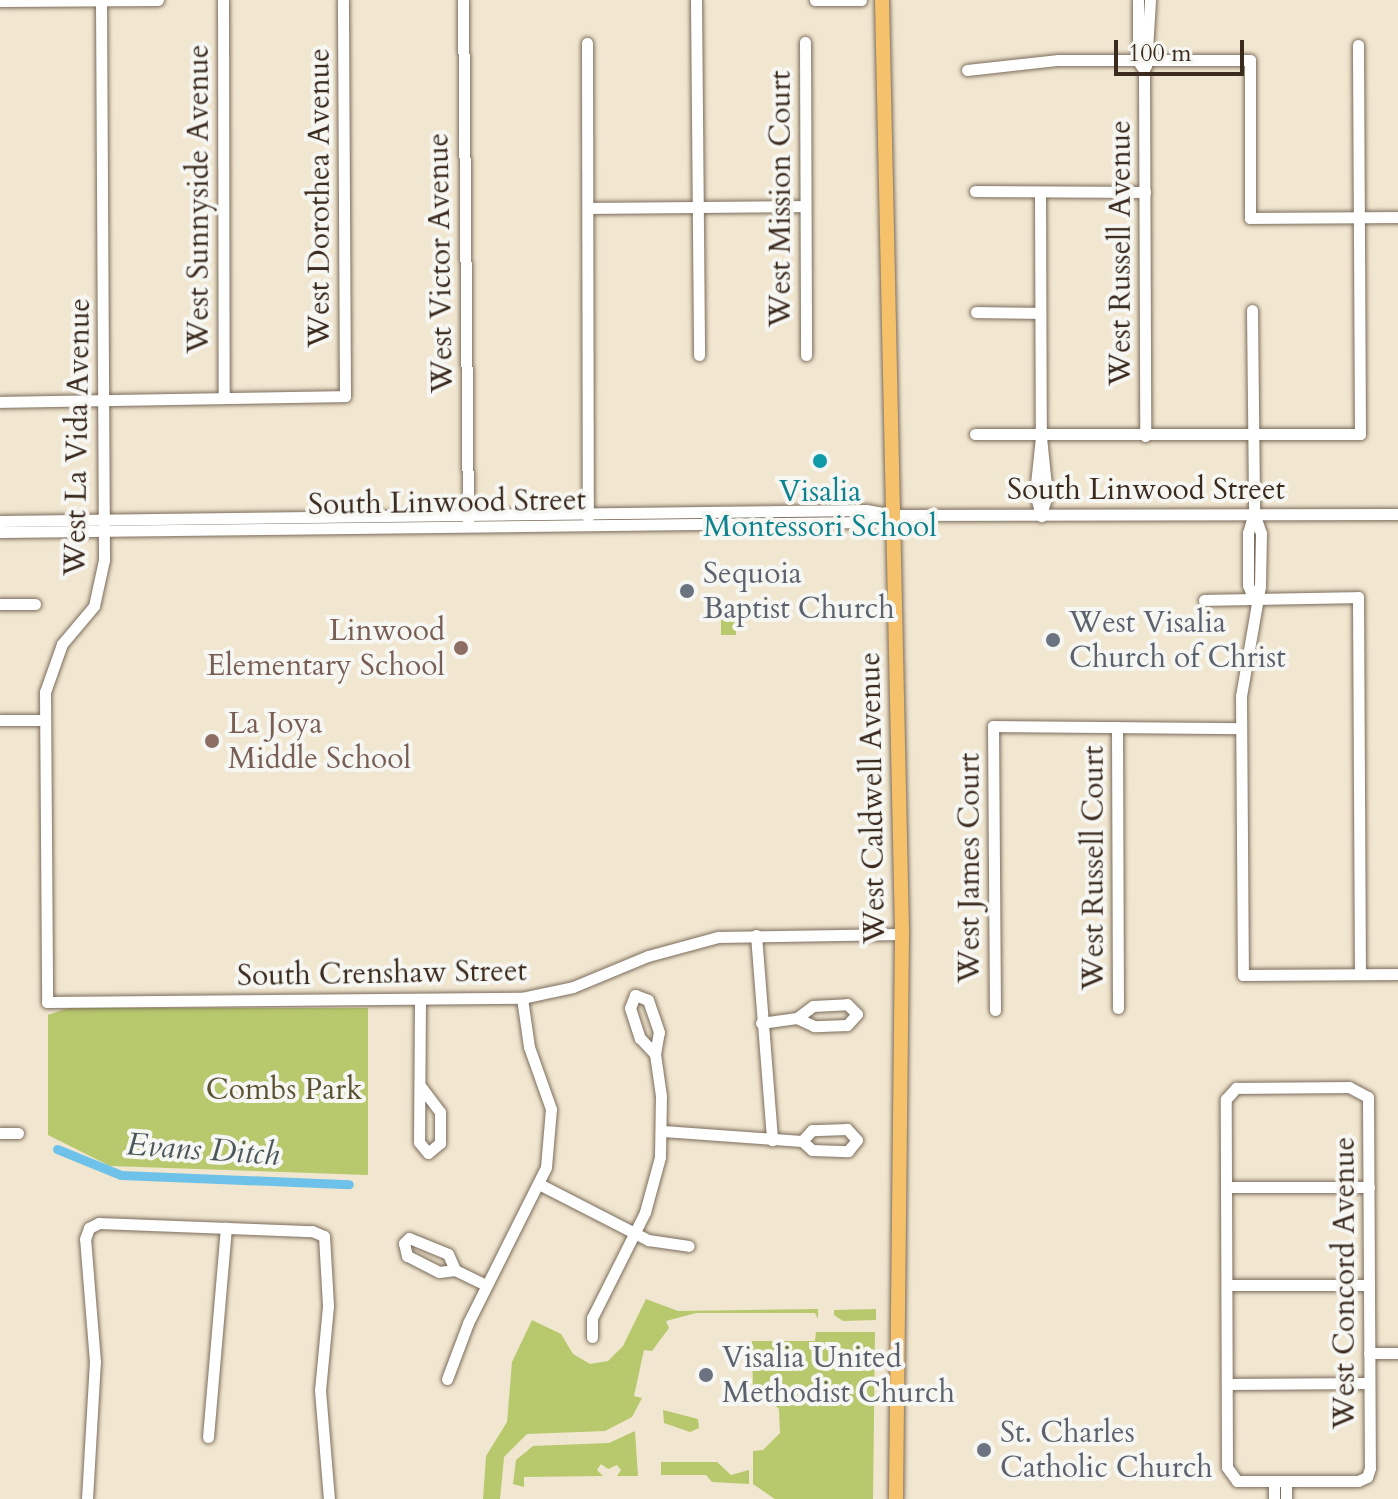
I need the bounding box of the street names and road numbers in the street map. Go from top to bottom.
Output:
street label: West Sunnyside Avenue [181,44,217,354]
street label: West Dorothea Avenue [302,48,338,348]
street label: West Mission Court [763,71,799,327]
street label: West Russell Avenue [1103,120,1139,386]
street label: West Victor Avenue [421,132,461,394]
street label: West La Vida Avenue [58,298,98,576]
street label: South Linwood Street [1007,472,1285,508]
street label: South Linwood Street [308,483,586,523]
street label: West Caldwell Avenue [852,652,894,944]
street label: West Russell Court [1076,746,1112,990]
street label: West James Court [952,753,988,983]
street label: South Crenshaw Street [237,953,527,995]
street label: West Concord Avenue [1327,1137,1363,1429]

